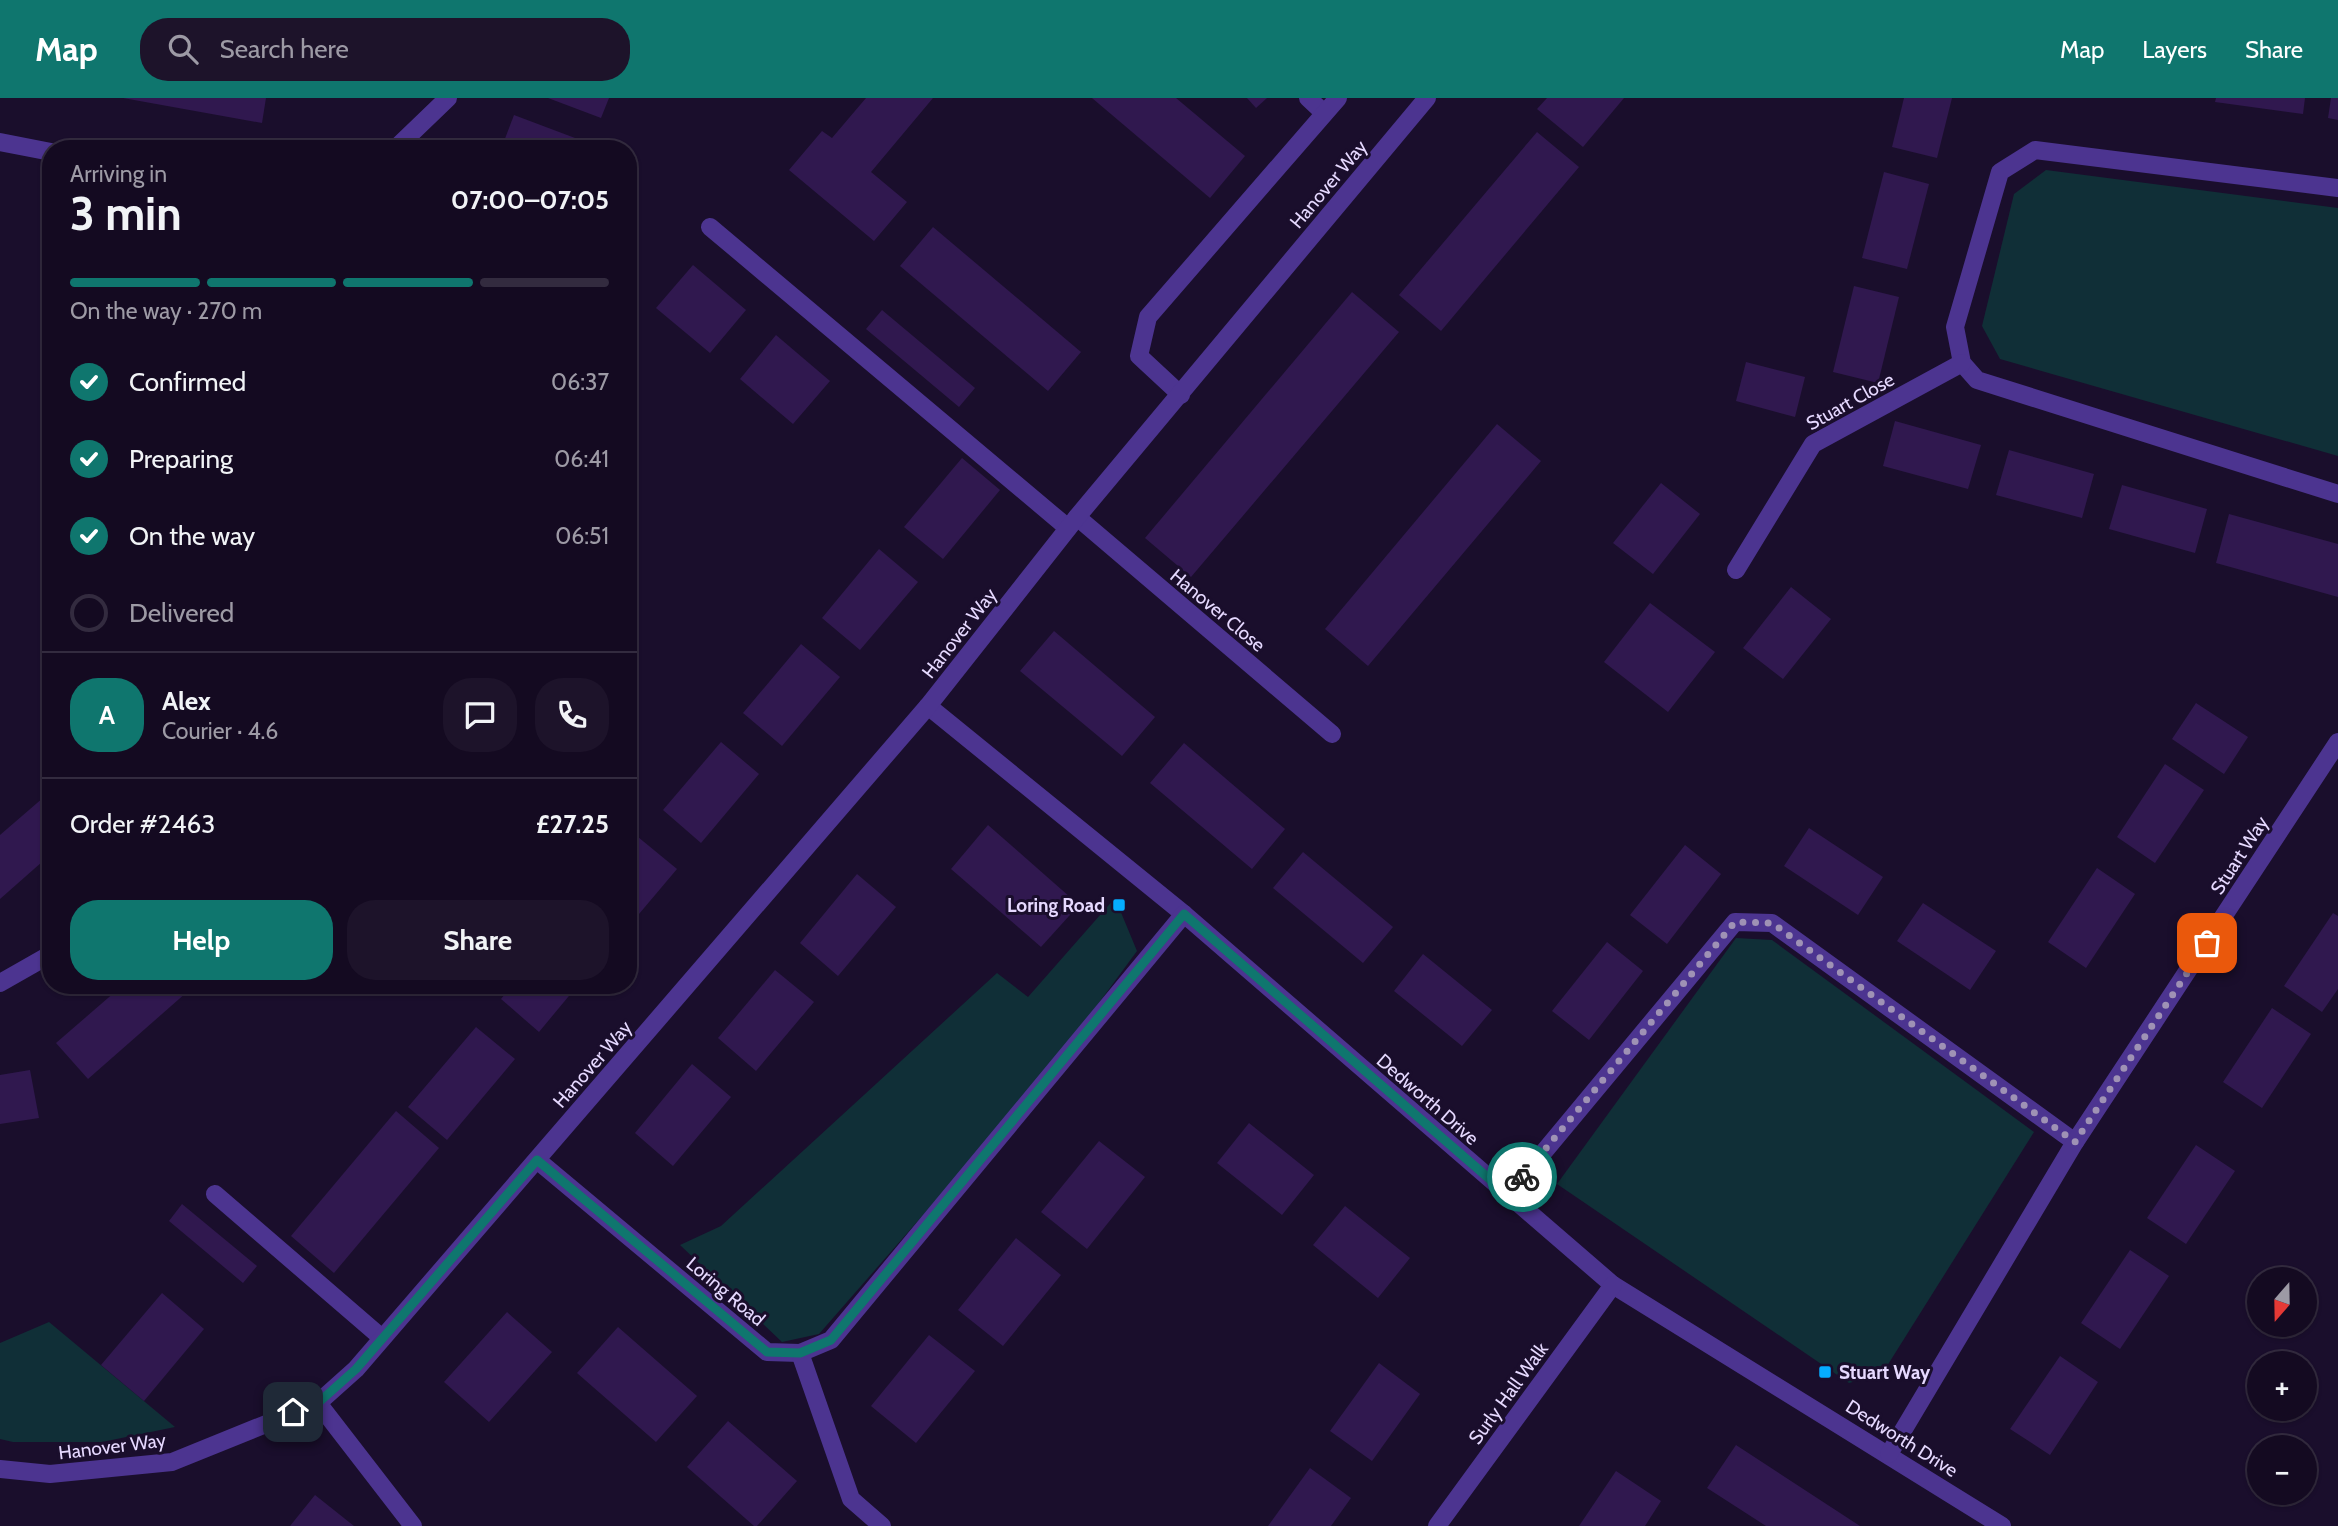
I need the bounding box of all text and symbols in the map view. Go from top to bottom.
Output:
search box [140,18,630,81]
text: Map [35,29,98,69]
icon: search [164,30,202,68]
text: Search here [220,33,349,65]
text: Map [2060,35,2104,64]
text: Layers [2142,35,2207,64]
text: Share [2245,35,2303,64]
street label: Hanover Way [1285,135,1372,233]
text: Arriving in [70,160,167,188]
text: 07:00–07:05 [451,184,609,216]
text: 3 min [70,186,182,242]
text: On the way · 270 m [70,297,262,325]
icon: check [70,363,108,401]
text: Confirmed [129,366,246,398]
text: 06:37 [551,368,609,396]
street label: Stuart Close [1802,368,1899,435]
icon: check [70,440,108,478]
text: Preparing [129,443,233,475]
text: 06:41 [554,445,609,473]
icon: check [70,517,108,555]
text: On the way [129,520,255,552]
text: 06:51 [555,522,609,550]
street label: Hanover Close [1166,564,1270,657]
street label: Hanover Way [917,583,1002,683]
text: Delivered [129,597,234,629]
button: chat [443,678,517,752]
button: phone [535,678,609,752]
text: Alex [162,685,211,717]
text: A [99,699,115,731]
text: Courier · 4.6 [162,717,278,745]
text: Order #2463 [70,808,215,840]
text: £27.25 [536,808,609,840]
street label: Stuart Way [2206,812,2273,899]
place label: Loring Road [1007,894,1105,917]
marker: Loring Road [1111,897,1127,913]
button: Help [70,900,333,980]
button: Share [347,900,609,980]
pin [2177,913,2237,973]
icon: bag [2188,924,2226,962]
street label: Hanover Way [548,1016,637,1113]
street label: Dedworth Drive [1372,1049,1484,1150]
courier [1487,1142,1557,1212]
icon: bike [1503,1158,1541,1196]
street label: Loring Road [682,1252,770,1331]
north arrow [2247,1267,2317,1337]
map controls [2247,1267,2317,1505]
street label: Surly Hall Walk [1464,1338,1553,1449]
button: + [2247,1351,2317,1421]
place label: Stuart Way [1839,1361,1931,1384]
marker: Stuart Way [1817,1364,1833,1380]
pin [263,1382,323,1442]
icon: home [274,1393,312,1431]
street label: Dedworth Drive [1841,1395,1962,1482]
street label: Hanover Way [57,1428,167,1464]
button: − [2247,1435,2317,1505]

